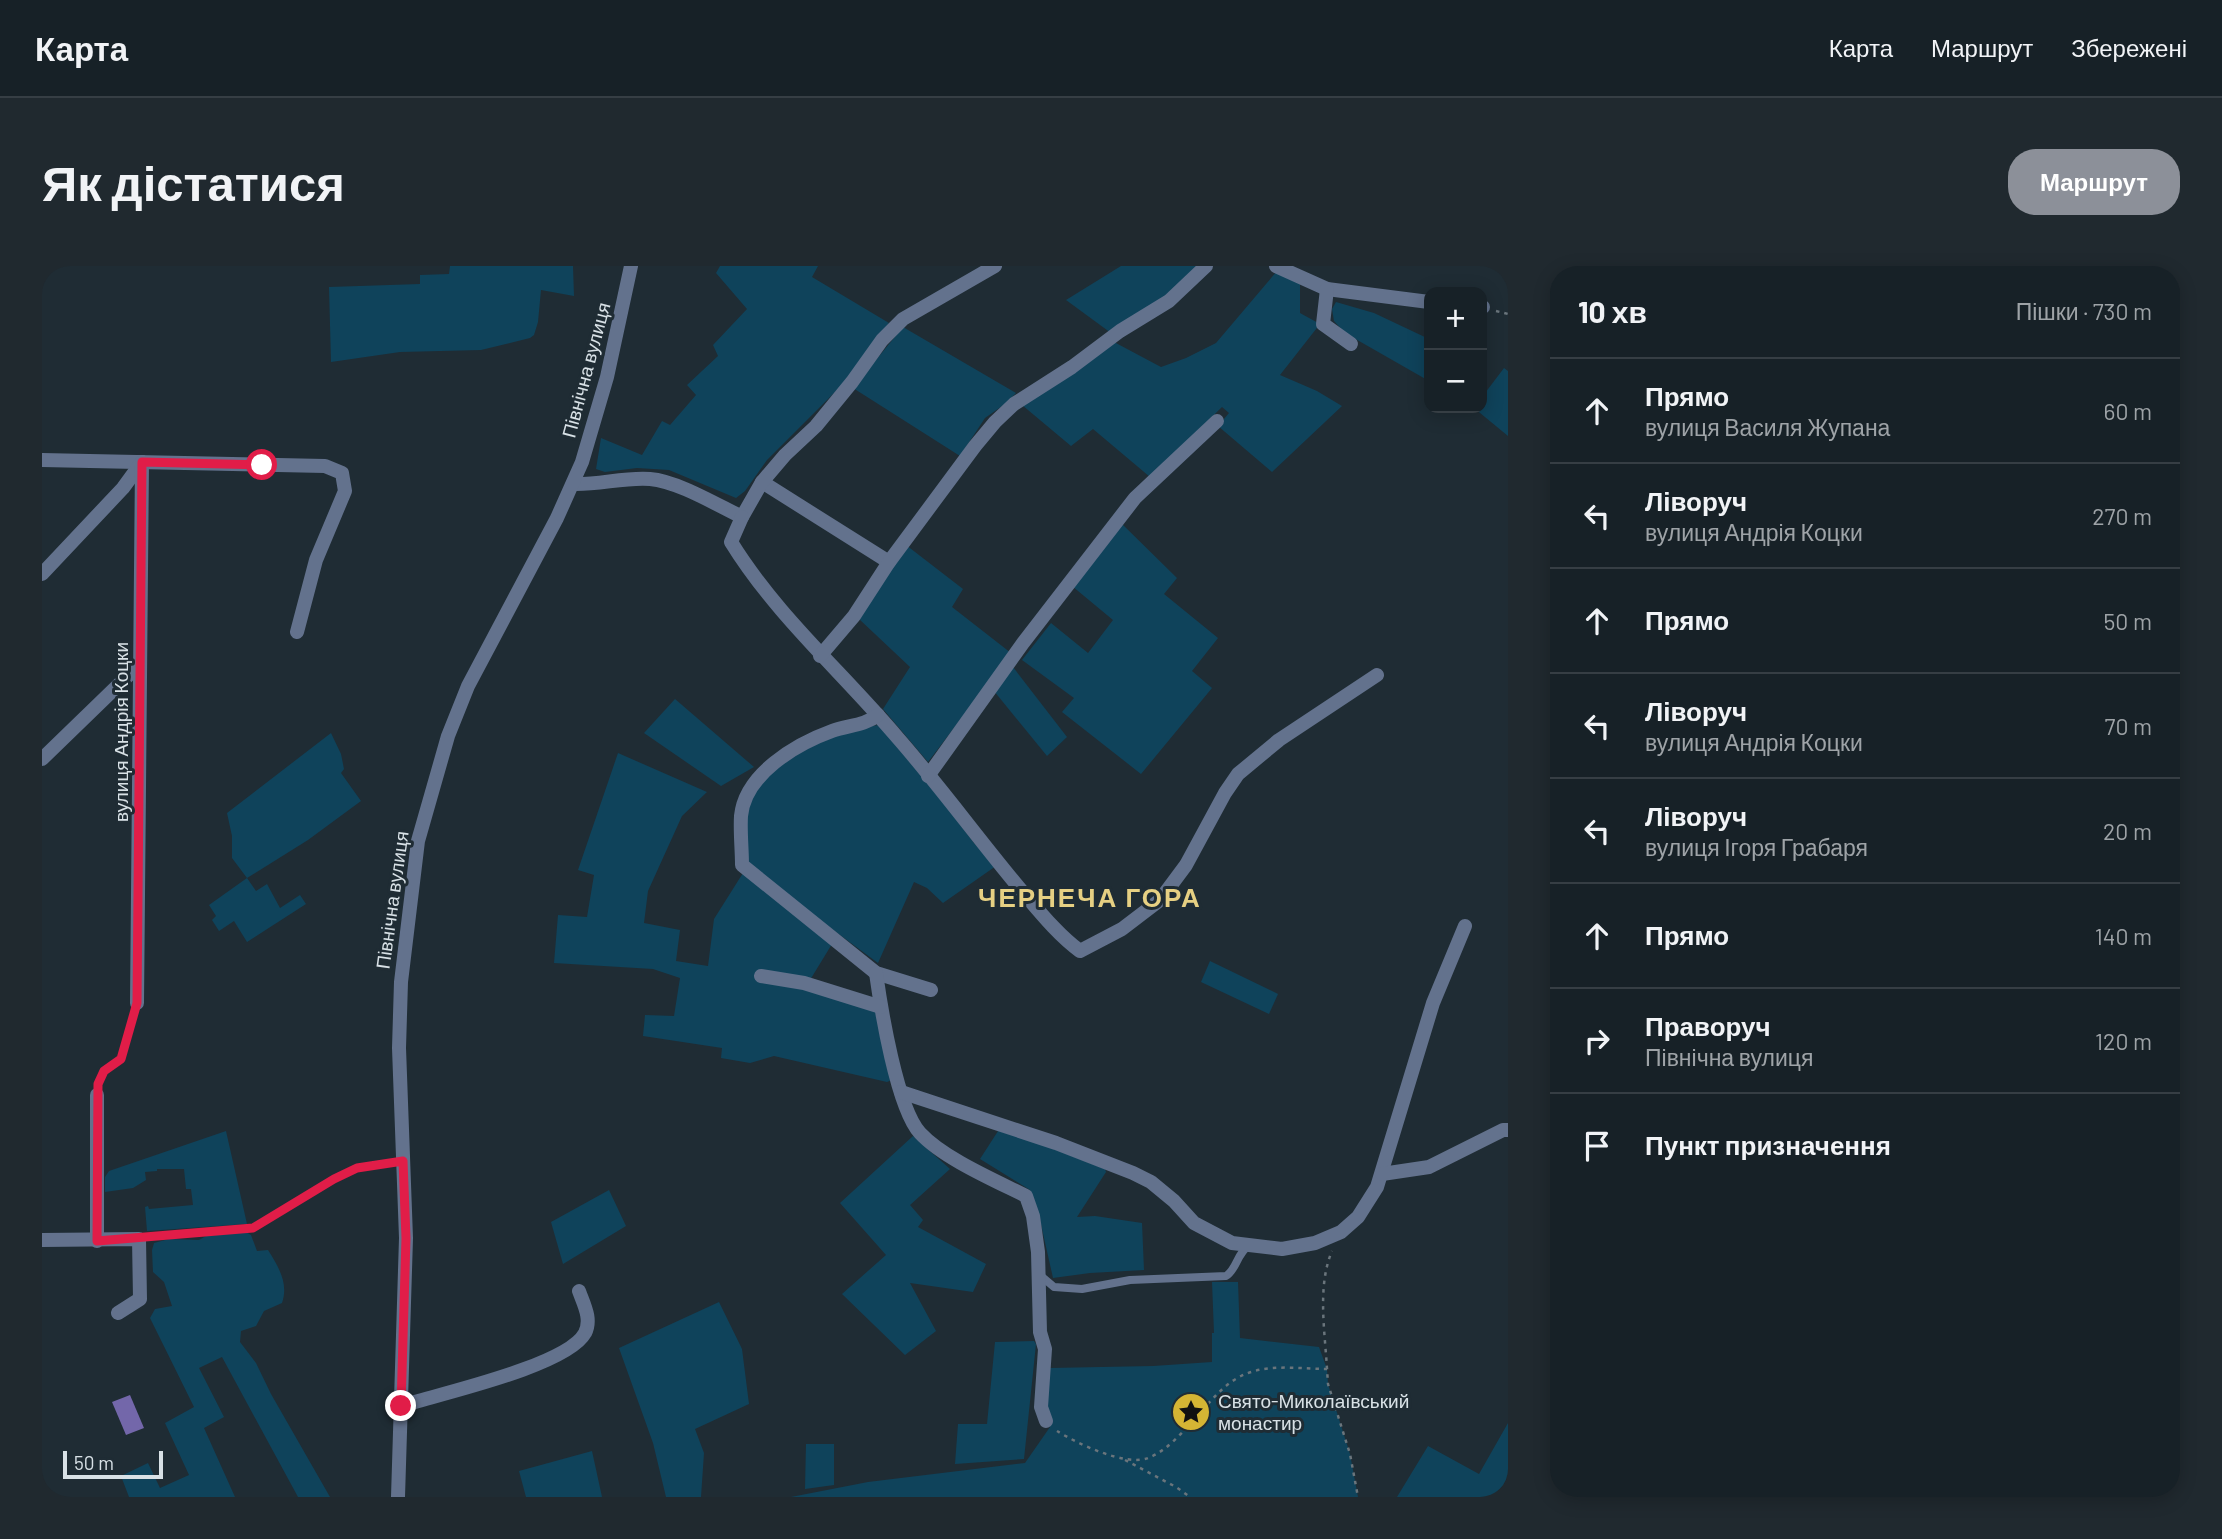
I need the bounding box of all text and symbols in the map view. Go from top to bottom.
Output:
text: Карта [35,28,128,68]
text: Карта [1829,33,1893,62]
text: Маршрут [1931,33,2033,62]
text: Збережені [2071,33,2187,62]
button: Маршрут [2008,149,2180,215]
text: Як дістатися [42,152,345,211]
map controls [1424,287,1487,413]
button: + [1424,287,1487,350]
text: 10 хв [1578,293,1647,329]
text: Пішки · 730 m [2016,297,2152,325]
street label: Північна вулиця [556,300,615,440]
button: − [1424,350,1487,413]
text: Прямо [1645,380,1729,411]
icon: ahead [1578,392,1616,430]
text: 60 m [2104,397,2152,425]
text: вулиця Василя Жупана [1645,413,1890,441]
route start [246,449,277,480]
text: Ліворуч [1645,485,1747,516]
icon: left [1578,497,1616,535]
text: 270 m [2092,502,2152,530]
text: вулиця Андрія Коцки [1645,518,1863,546]
icon: ahead [1578,602,1616,640]
text: Прямо [1645,604,1729,635]
text: 50 m [2104,607,2152,635]
street label: вулиця Андрія Коцки [109,642,132,822]
text: Ліворуч [1645,695,1747,726]
icon: left [1578,707,1616,745]
text: 70 m [2105,712,2152,740]
text: вулиця Андрія Коцки [1645,728,1863,756]
text: Ліворуч [1645,800,1747,831]
icon: left [1578,812,1616,850]
text: 20 m [2103,817,2152,845]
street label: Північна вулиця [370,829,413,970]
text: вулиця Ігоря Грабаря [1645,833,1868,861]
district label: ЧЕРНЕЧА ГОРА [978,881,1202,912]
icon: ahead [1578,917,1616,955]
text: Прямо [1645,919,1729,950]
text: 140 m [2095,922,2152,950]
text: Праворуч [1645,1010,1771,1041]
icon: right [1578,1022,1616,1060]
text: 120 m [2095,1027,2152,1055]
text: Північна вулиця [1645,1043,1813,1071]
icon: arrive [1578,1127,1616,1165]
text: Пункт призначення [1645,1129,1891,1160]
place label: Свято-Миколаївський монастир [1218,1389,1409,1434]
route end [385,1390,416,1421]
place icon: Свято-Миколаївський монастир [1170,1391,1212,1433]
scale bar [63,1448,163,1480]
text: 50 m [74,1451,114,1474]

